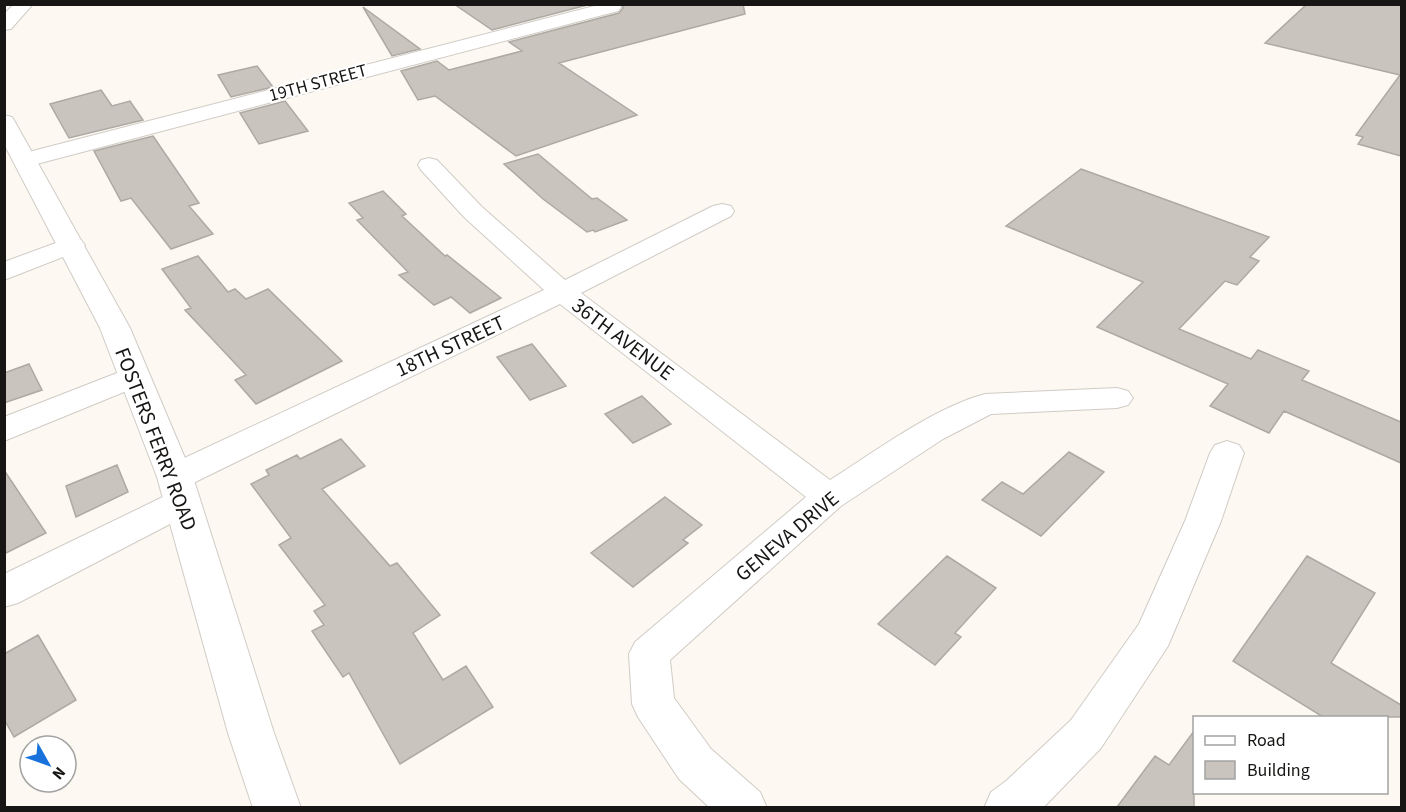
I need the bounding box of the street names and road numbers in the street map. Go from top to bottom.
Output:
street label: 19TH STREET [266,58,370,108]
street label: 36TH AVENUE [566,291,680,387]
street label: 18TH STREET [390,308,510,384]
street label: FOSTERS FERRY ROAD [107,343,205,535]
street label: GENEVA DRIVE [729,484,845,588]

